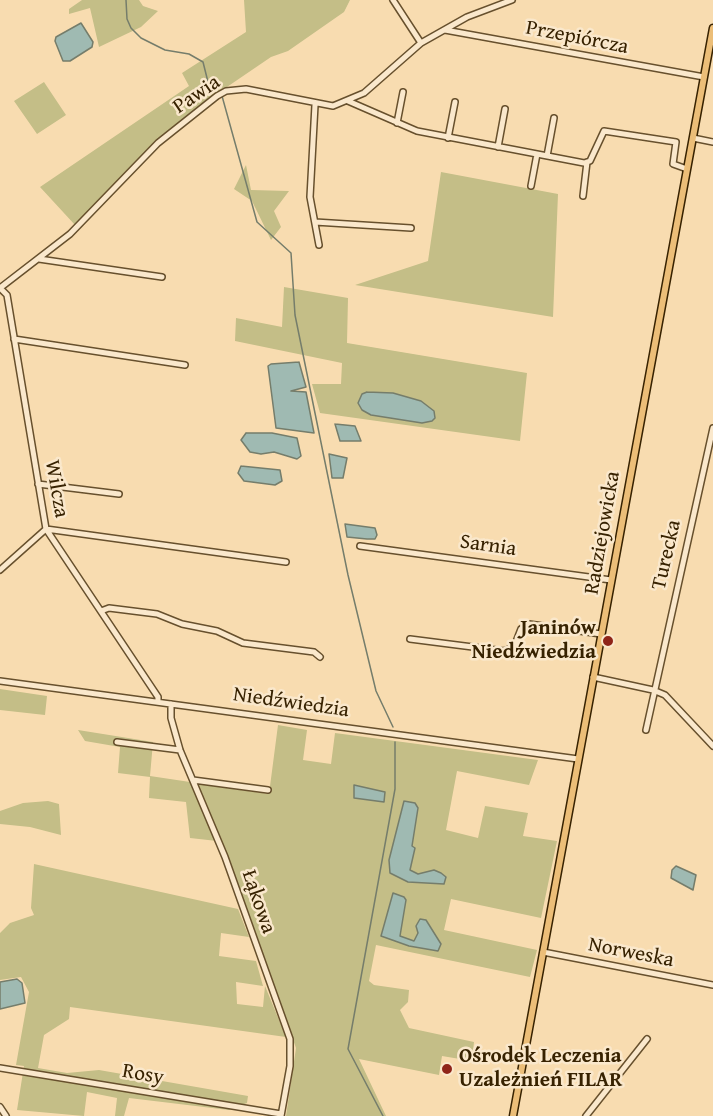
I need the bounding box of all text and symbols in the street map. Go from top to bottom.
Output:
street label: Przepiórcza [524,16,630,60]
street label: Pawia [169,70,225,120]
street label: Wilcza [39,458,73,520]
street label: Radziejowicka [580,469,626,597]
street label: Turecka [647,518,687,592]
street label: Sarnia [458,530,518,562]
place label: Janinów Niedźwiedzia [472,616,596,666]
marker: Janinów Niedźwiedzia [601,634,615,648]
street label: Niedźwiedzia [231,682,351,724]
street label: Łąkowa [235,867,281,937]
street label: Norweska [586,932,676,974]
place label: Ośrodek Leczenia Uzależnień FILAR [459,1044,622,1094]
street label: Rosy [120,1059,166,1091]
marker: Ośrodek Leczenia Uzależnień FILAR [440,1062,454,1076]

